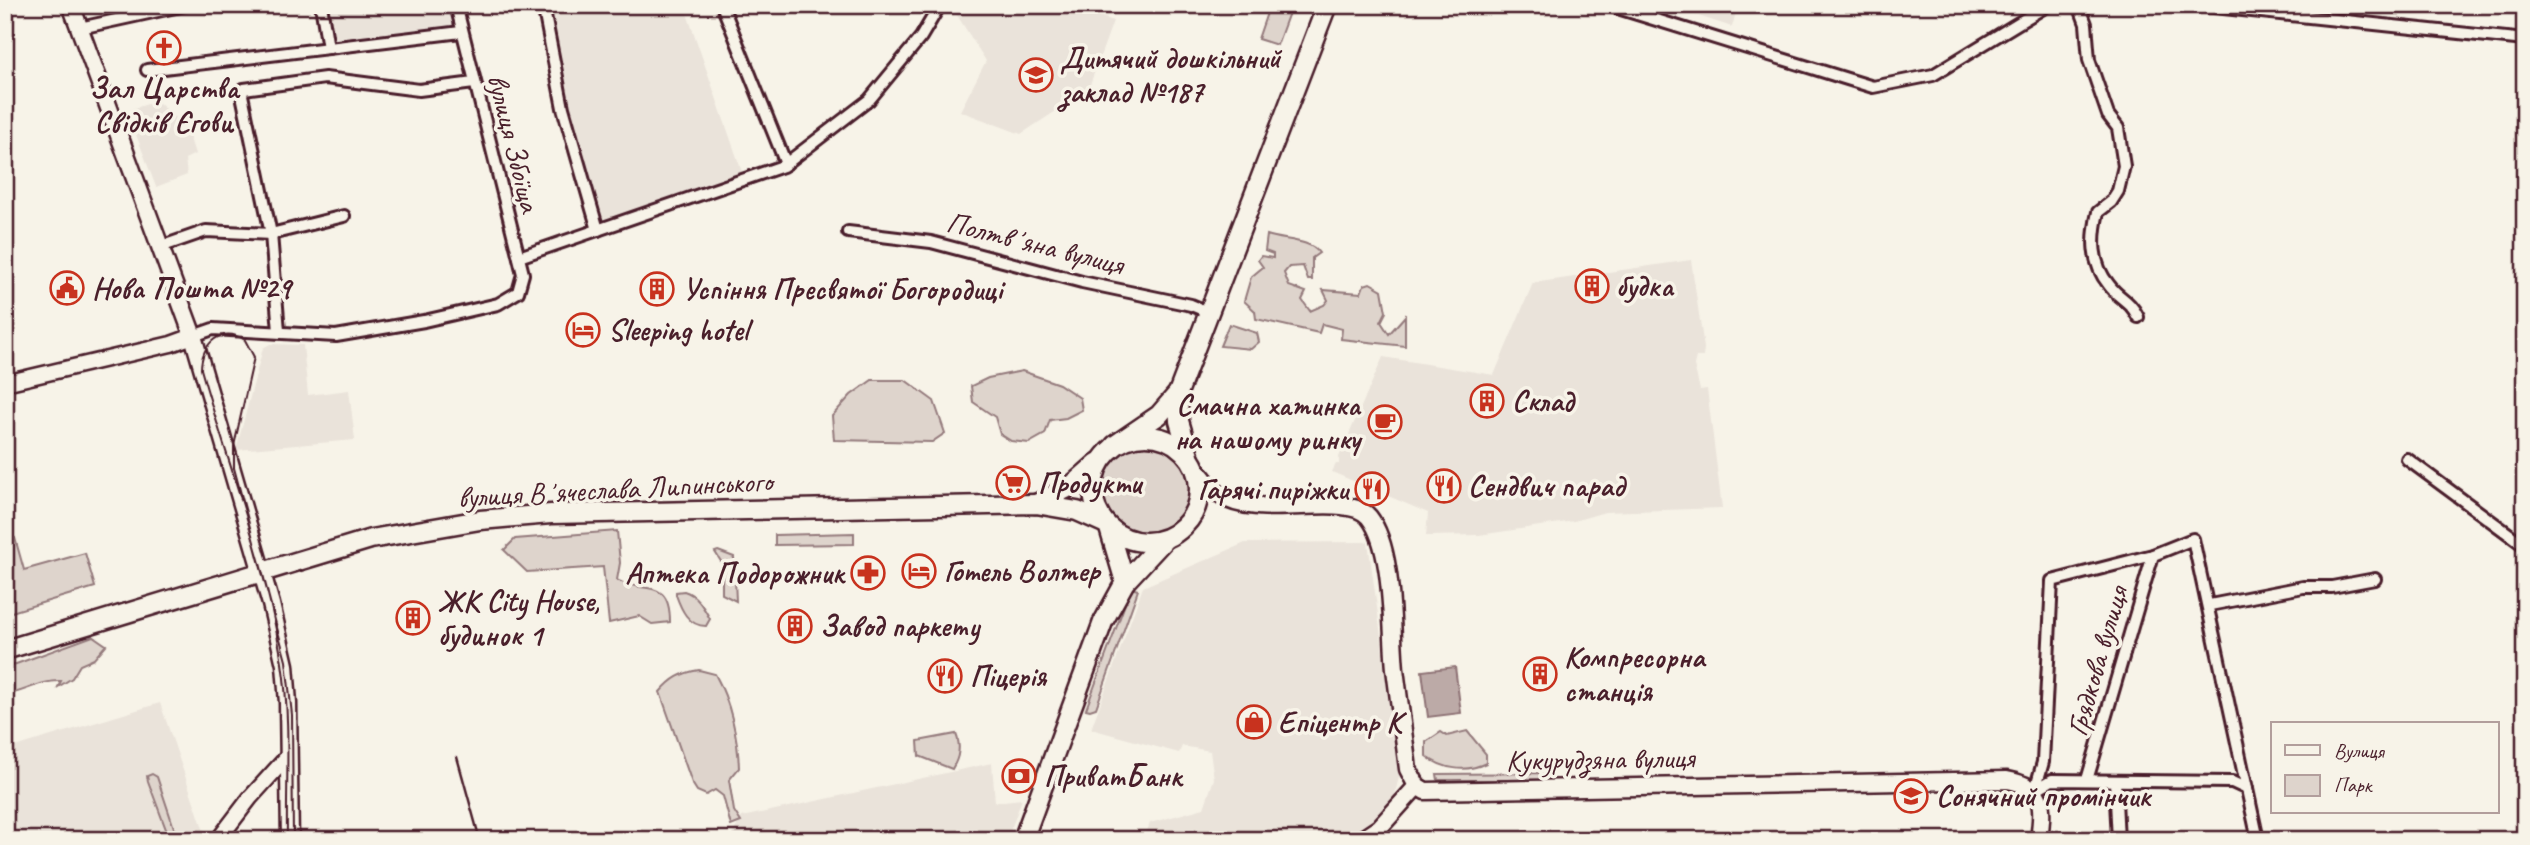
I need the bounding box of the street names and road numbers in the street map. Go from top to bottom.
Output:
street label: вулиця Збоїща [479,70,550,218]
street label: Полтвʼяна вулиця [943,203,1130,284]
street label: вулиця Вʼячеслава Липинського [457,462,777,516]
street label: Грядкова вулиця [2058,579,2137,740]
street label: Кукурудзяна вулиця [1506,738,1697,780]

